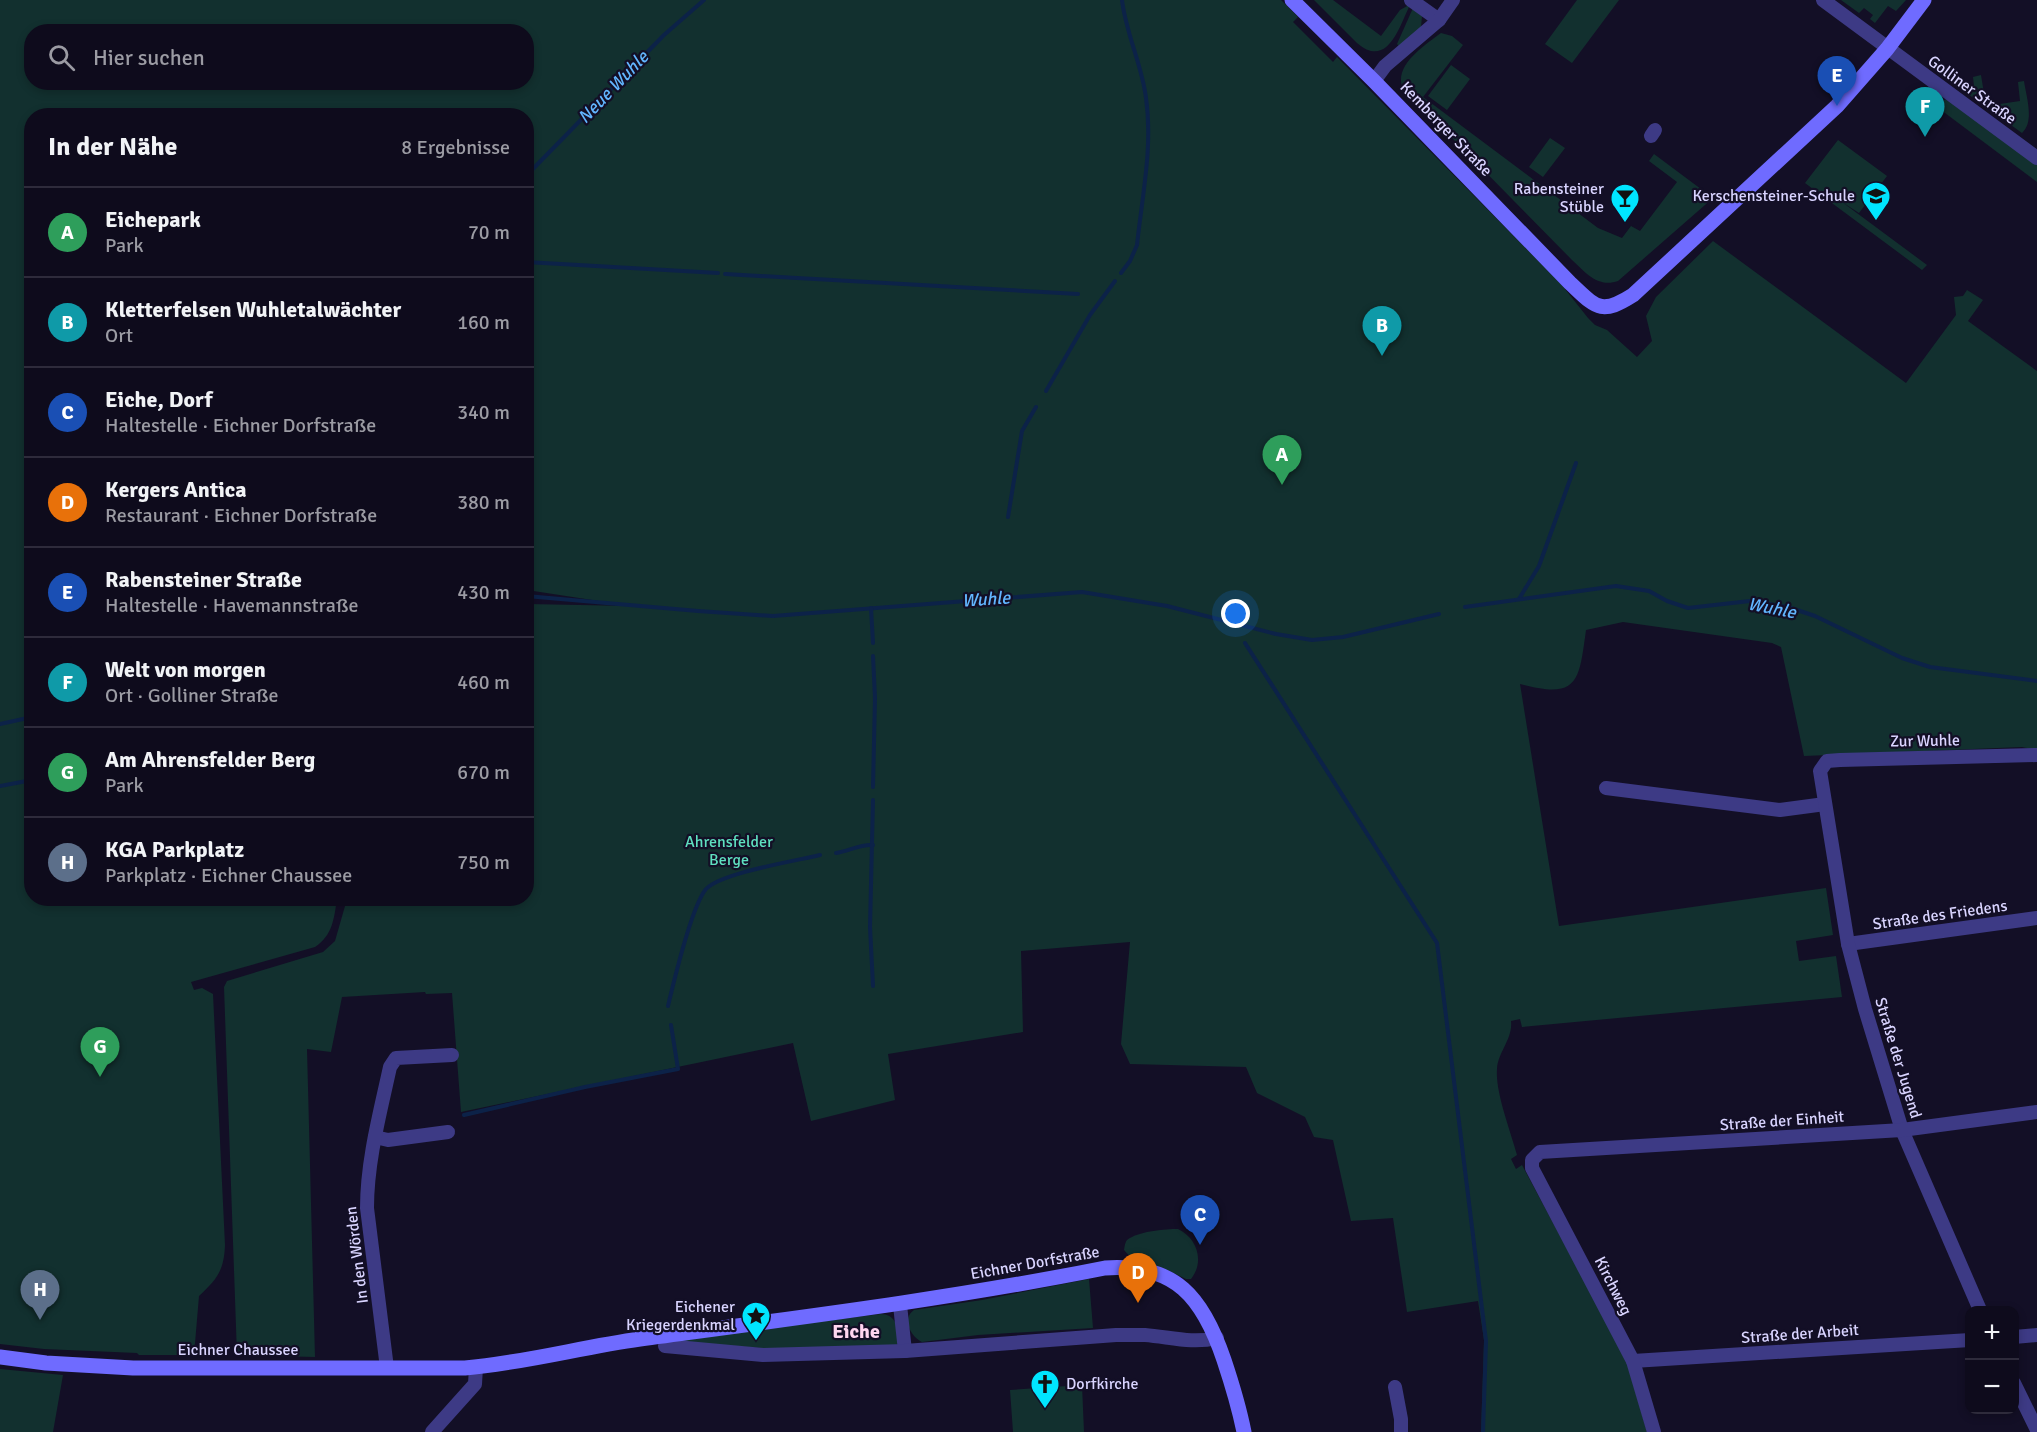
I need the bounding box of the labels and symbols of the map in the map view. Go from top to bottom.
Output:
water label: Neue Wuhle [573,45,654,128]
street label: Golliner Straße [1924,51,2020,129]
pin: E [1818,57,1856,106]
street label: Kemberger Straße [1396,77,1496,181]
pin: F [1906,88,1944,137]
place label: Rabensteiner Stüble [1514,179,1604,217]
school or university icon: Kerschensteiner-Schule [1860,180,1892,222]
bar icon: Rabensteiner Stüble [1609,182,1641,224]
place label: Kerschensteiner-Schule [1692,186,1855,206]
pin: B [1362,306,1402,356]
pin: A [1262,436,1302,485]
water label: Wuhle [961,586,1012,612]
water label: Wuhle [1746,593,1799,624]
your location [1221,599,1250,628]
street label: Zur Wuhle [1890,730,1960,752]
park label: Ahrensfelder Berge [685,832,773,870]
street label: Straße des Friedens [1871,896,2009,934]
street label: Straße der Jugend [1870,995,1926,1121]
pin: G [80,1028,120,1077]
street label: Straße der Einheit [1719,1107,1845,1135]
pin: C [1180,1196,1220,1245]
street label: In den Wörden [341,1205,373,1305]
street label: Eichner Dorfstraße [969,1242,1101,1284]
street label: Kirchweg [1590,1253,1636,1319]
pin: D [1118,1254,1158,1303]
pin: H [20,1270,60,1320]
place label: Eichener Kriegerdenkmal [626,1297,735,1335]
place icon: Eichener Kriegerdenkmal [740,1300,772,1342]
district label: Eiche [832,1319,880,1344]
street label: Straße der Arbeit [1741,1320,1860,1348]
street label: Eichner Chaussee [177,1340,299,1360]
church icon: Dorfkirche [1029,1368,1061,1410]
place label: Dorfkirche [1066,1374,1139,1394]

